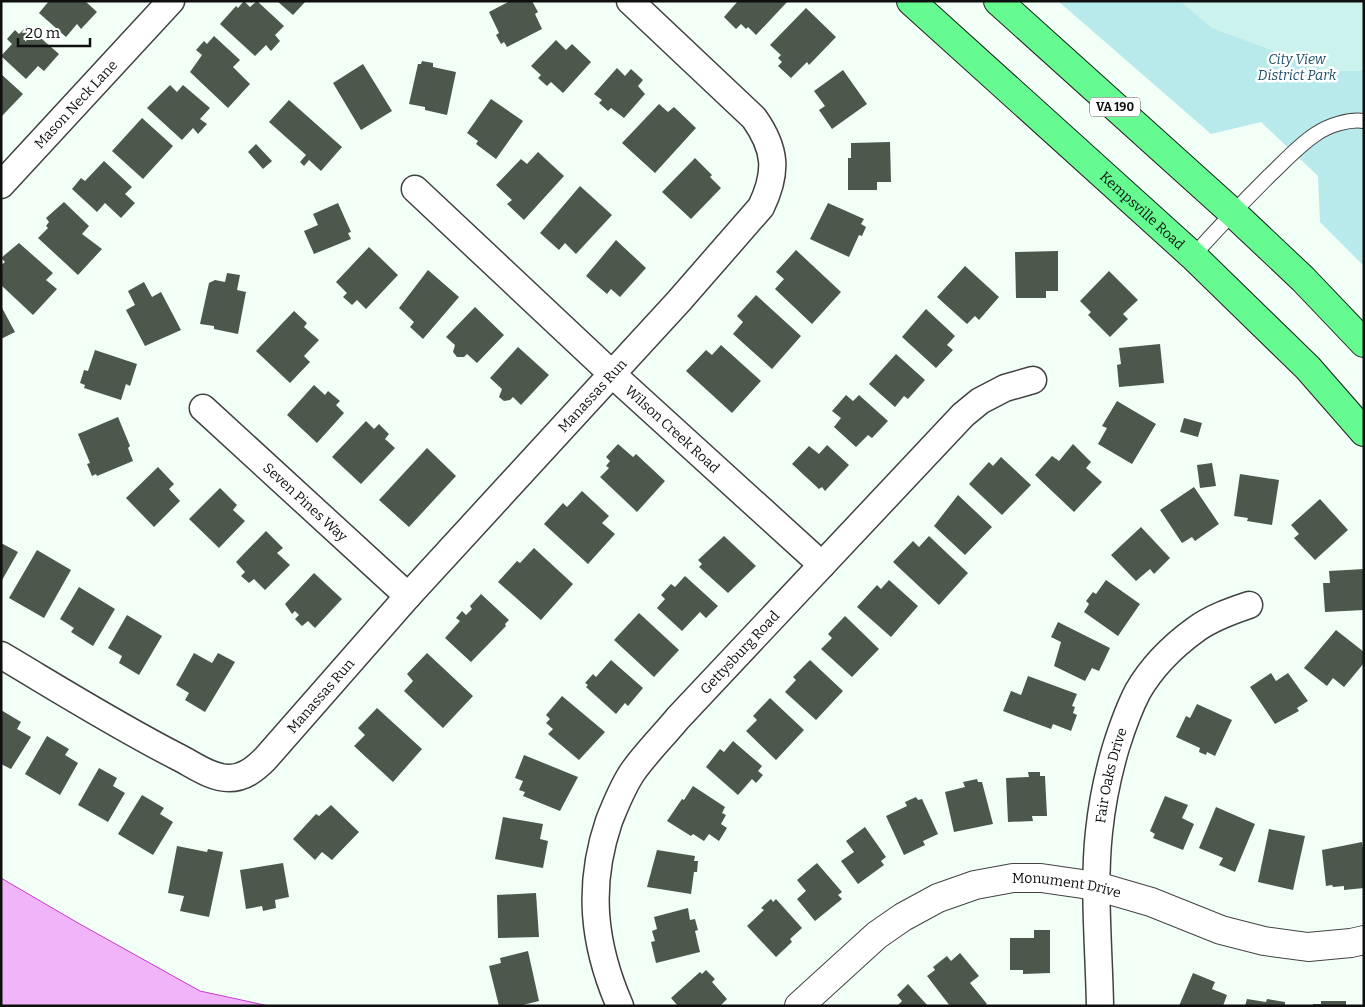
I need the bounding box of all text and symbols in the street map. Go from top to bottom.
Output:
scale bar [18,15,90,47]
text: 20 m [25,24,61,42]
park label: City View District Park [1258,51,1337,84]
street label: Mason Neck Lane [31,56,121,152]
road number: VA 190 [1090,98,1140,116]
street label: Kempsville Road [1097,168,1188,253]
street label: Manassas Run [554,355,630,436]
street label: Wilson Creek Road [622,382,723,476]
street label: Seven Pines Way [260,459,352,545]
street label: Gettysburg Road [696,607,783,698]
street label: Manassas Run [283,655,358,737]
street label: Fair Oaks Drive [1092,725,1130,824]
street label: Monument Drive [1012,870,1123,901]

